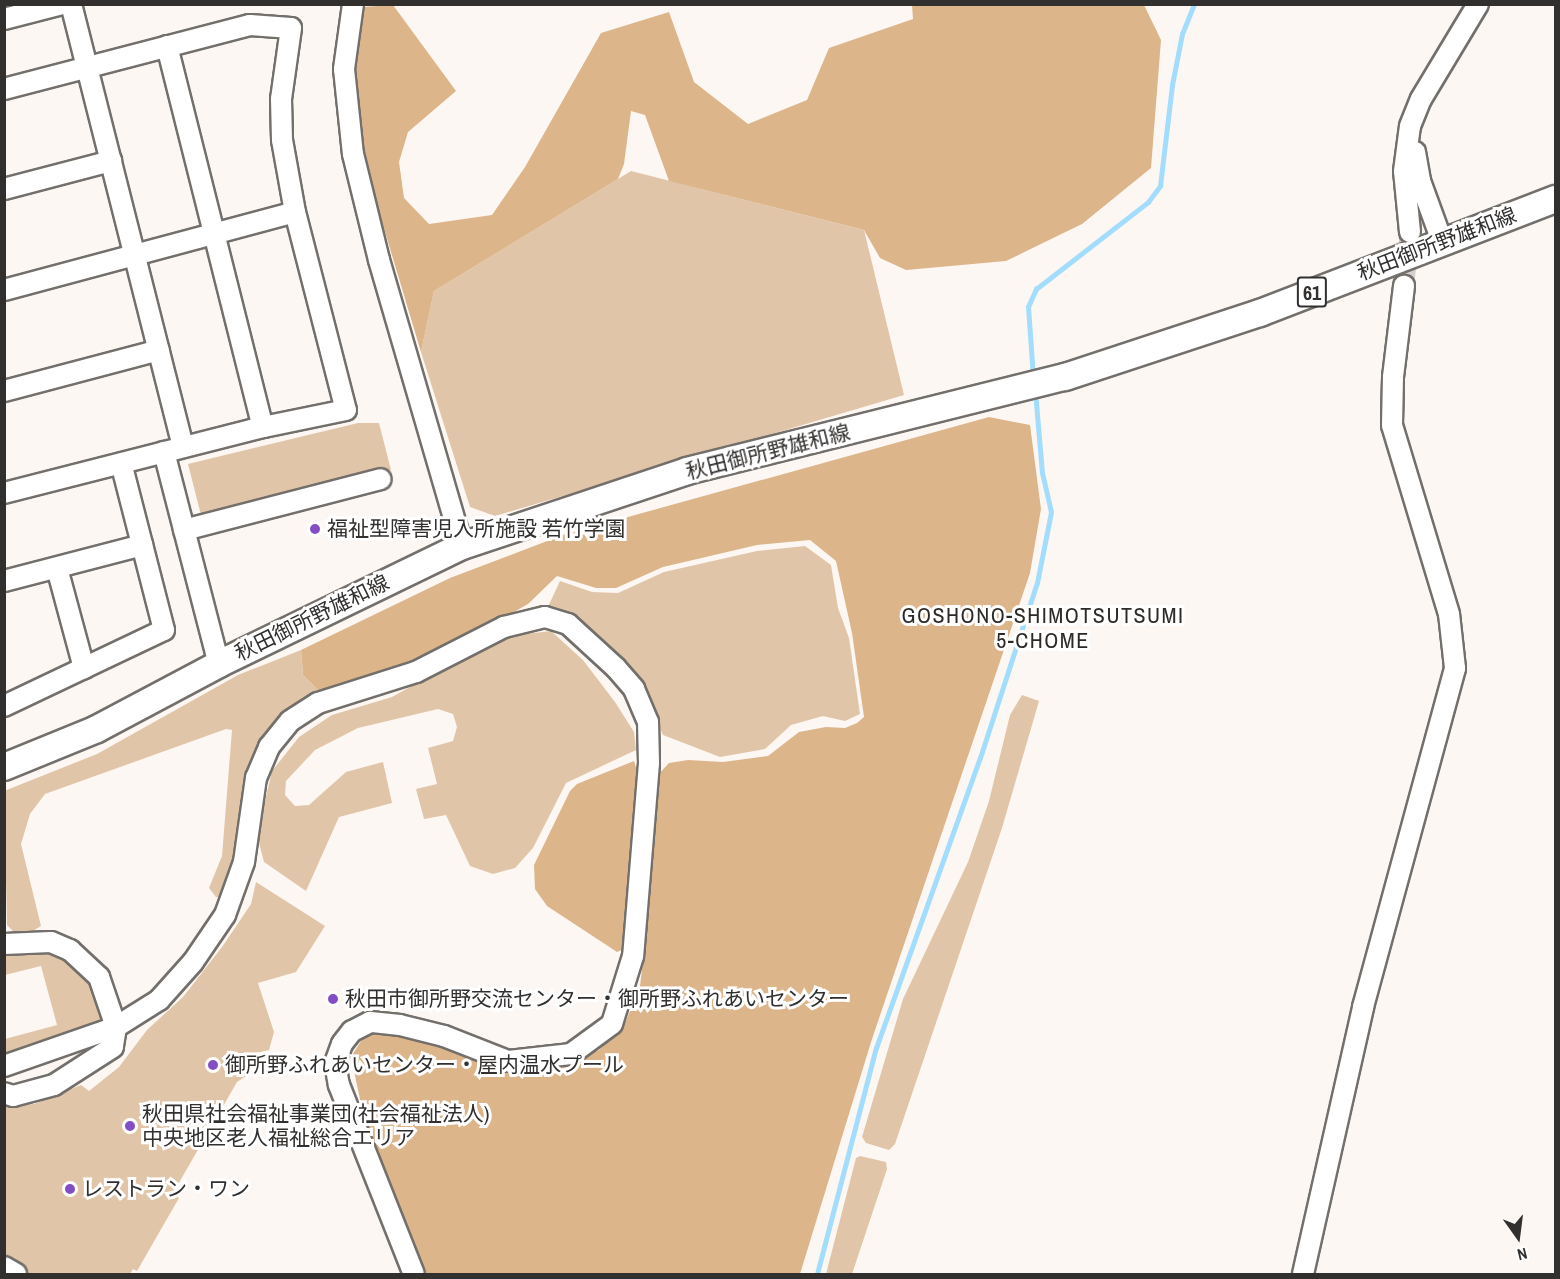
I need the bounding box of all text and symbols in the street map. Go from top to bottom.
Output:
street label: 秋田御所野雄和線 [1354,202,1520,286]
road number: 61 [1296,275,1328,309]
street label: 秋田御所野雄和線 [683,419,853,485]
place label: 福祉型障害児入所施設 若竹学園 [327,516,626,542]
marker: 福祉型障害児入所施設 若竹学園 [308,522,322,536]
street label: 秋田御所野雄和線 [231,570,393,666]
district label: GOSHONO-SHIMOTSUTSUMI 5-CHOME [901,602,1185,654]
place label: 秋田市御所野交流センター・御所野ふれあいセンター [345,986,849,1012]
marker: 秋田市御所野交流センター・御所野ふれあいセンター [326,992,340,1006]
place label: 御所野ふれあいセンター・屋内温水プール [225,1052,624,1078]
marker: 御所野ふれあいセンター・屋内温水プール [206,1058,220,1072]
place label: 秋田県社会福祉事業団(社会福祉法人) 中央地区老人福祉総合エリア [142,1101,489,1151]
marker: 秋田県社会福祉事業団(社会福祉法人) 中央地区老人福祉総合エリア [123,1119,137,1133]
place label: レストラン・ワン [82,1176,250,1202]
marker: レストラン・ワン [63,1182,77,1196]
north arrow [1488,1207,1548,1267]
text: N [1515,1243,1530,1266]

